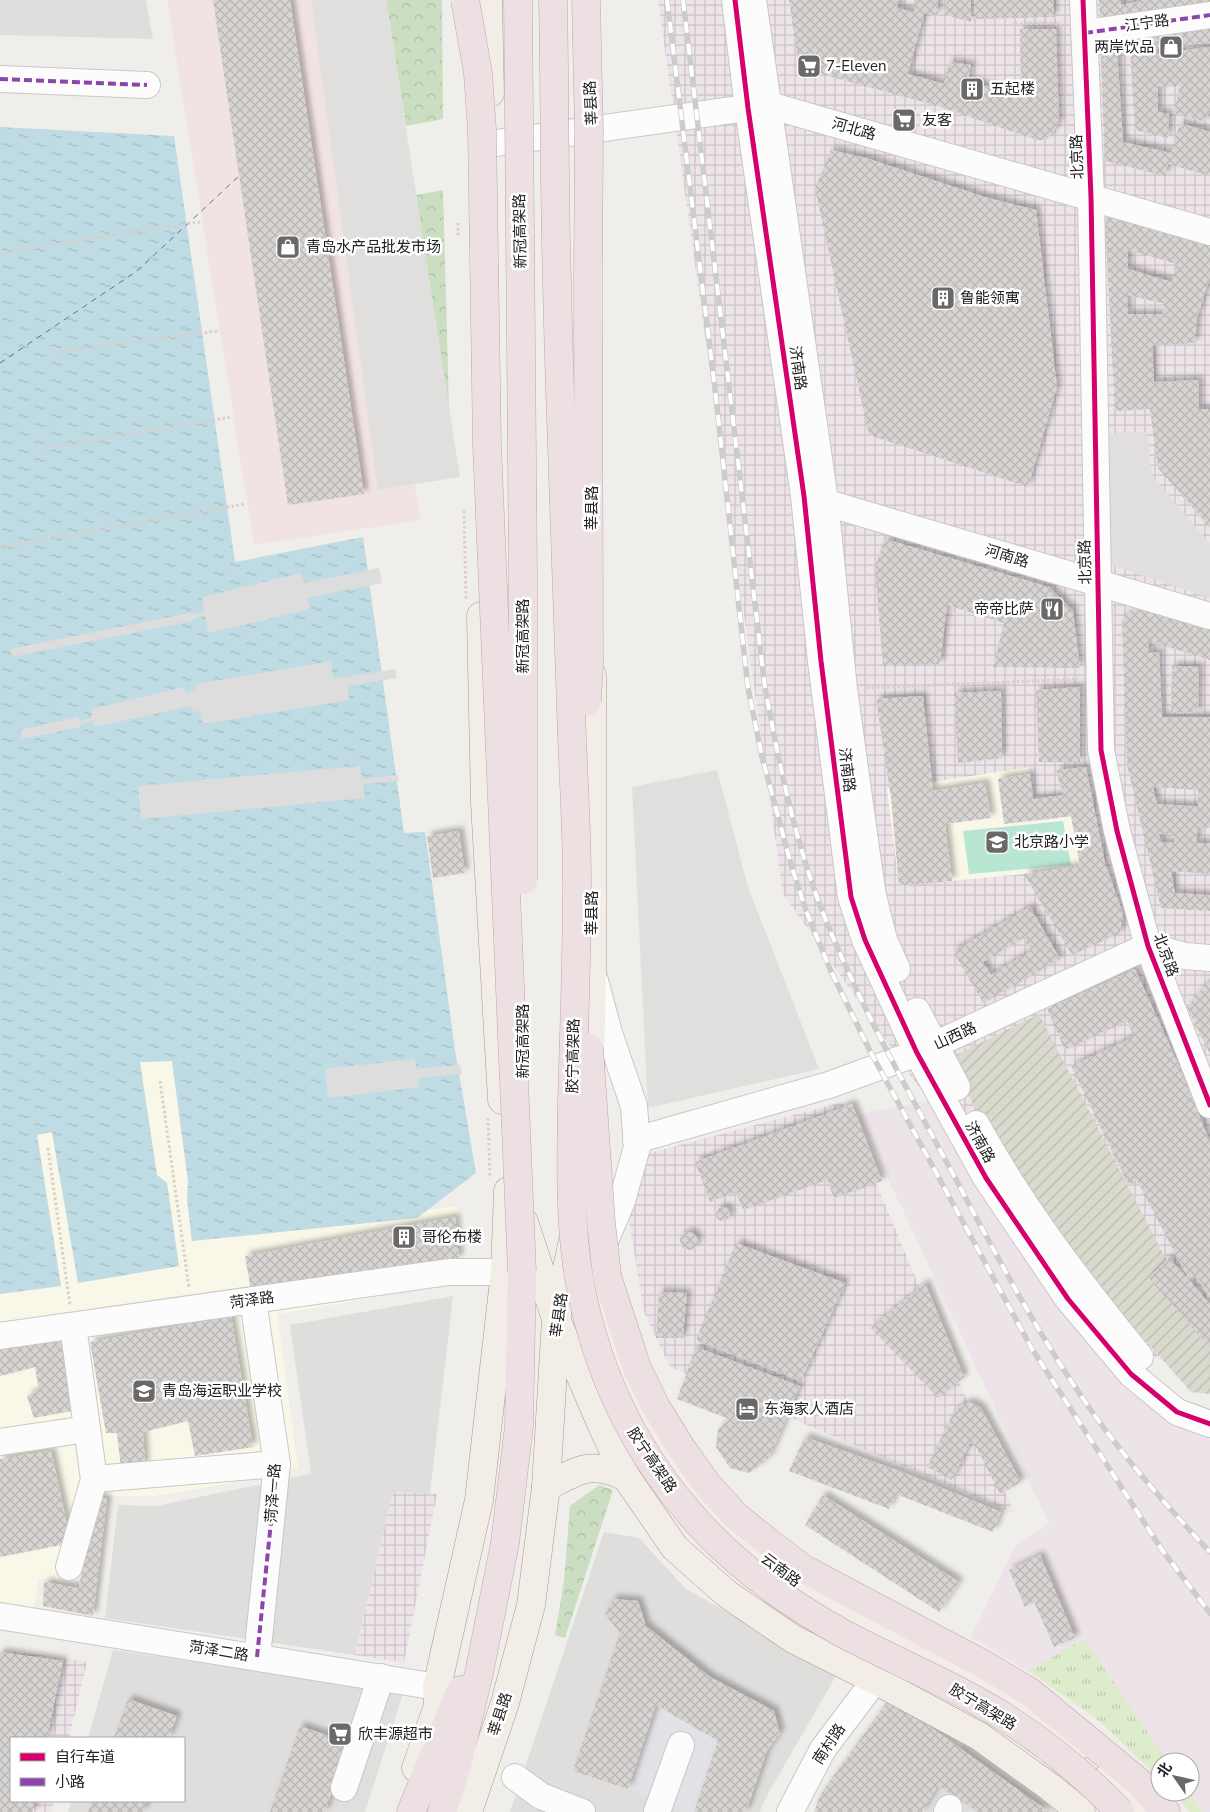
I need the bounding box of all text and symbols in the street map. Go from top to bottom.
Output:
street label: 江宁路 [1123,10,1171,36]
shop icon: 两岸饮品 [1158,34,1184,60]
place label: 两岸饮品 [1094,37,1154,57]
supermarket icon: 7-Eleven [796,53,822,79]
place label: 7-Eleven [826,56,886,76]
building icon: 五起楼 [959,76,985,102]
place label: 五起楼 [990,79,1035,99]
street label: 莘县路 [580,80,602,126]
supermarket icon: 友客 [891,107,917,133]
place label: 友客 [922,110,952,130]
street label: 河北路 [830,113,878,145]
street label: 北京路 [1066,134,1088,180]
street label: 新冠高架路 [509,193,531,269]
shop icon: 青岛水产品批发市场 [275,234,301,260]
place label: 青岛水产品批发市场 [306,237,441,257]
building icon: 鲁能领寓 [930,285,956,311]
place label: 鲁能领寓 [960,288,1020,308]
street label: 济南路 [785,344,811,392]
street label: 莘县路 [582,485,602,531]
street label: 北京路 [1075,539,1095,585]
street label: 河南路 [983,540,1031,572]
restaurant icon: 帝帝比萨 [1039,596,1065,622]
street label: 新冠高架路 [513,598,533,674]
place label: 帝帝比萨 [974,599,1034,619]
street label: 济南路 [834,746,860,794]
school or university icon: 北京路小学 [984,829,1010,855]
place label: 北京路小学 [1014,832,1089,852]
street label: 莘县路 [582,890,602,936]
street label: 北京路 [1149,930,1183,980]
street label: 新冠高架路 [513,1003,533,1079]
street label: 山西路 [930,1017,980,1055]
street label: 胶宁高架路 [562,1018,584,1094]
street label: 济南路 [960,1117,1000,1167]
building icon: 哥伦布楼 [391,1224,417,1250]
place label: 哥伦布楼 [422,1227,482,1247]
street label: 菏泽路 [228,1287,276,1313]
street label: 莘县路 [546,1291,572,1339]
school or university icon: 青岛海运职业学校 [131,1378,157,1404]
place label: 青岛海运职业学校 [162,1381,282,1401]
hotel icon: 东海家人酒店 [734,1396,760,1422]
place label: 东海家人酒店 [764,1399,854,1419]
street label: 胶宁高架路 [623,1423,681,1497]
street label: 菏泽一路 [261,1462,285,1524]
street label: 云南路 [757,1548,805,1592]
street label: 菏泽二路 [188,1636,250,1666]
street label: 胶宁高架路 [946,1679,1020,1735]
street label: 莘县路 [484,1690,516,1738]
street label: 南村路 [808,1720,850,1768]
supermarket icon: 欣丰源超市 [327,1721,353,1747]
place label: 欣丰源超市 [358,1724,433,1744]
legend [10,1737,185,1802]
text: 自行车道 [55,1747,115,1767]
north arrow [1150,1752,1200,1802]
text: 北 [1153,1759,1176,1781]
text: 小路 [55,1772,85,1792]

